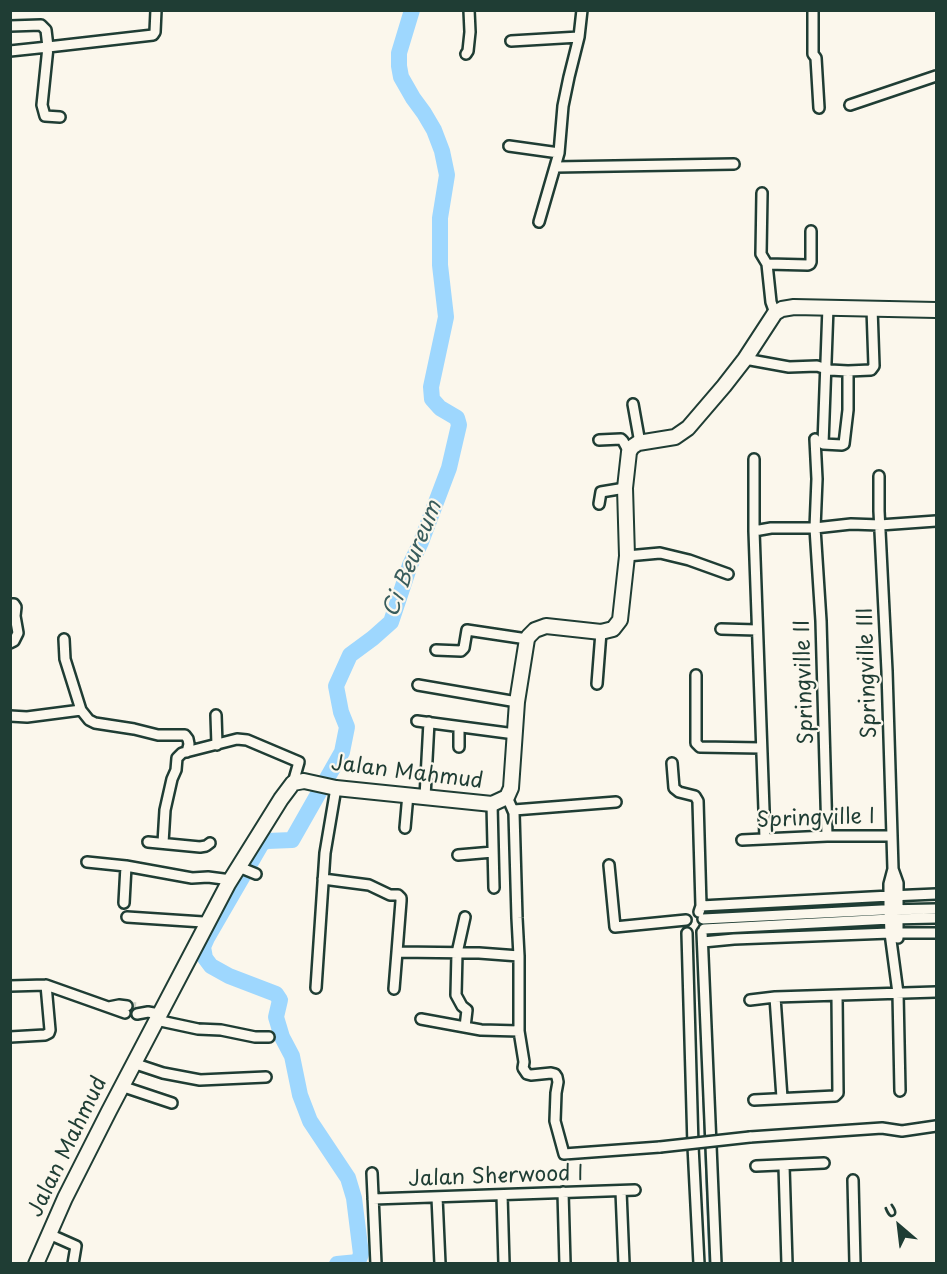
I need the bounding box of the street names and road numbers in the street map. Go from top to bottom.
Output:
street label: Springville III [853,607,883,739]
street label: Springville II [790,619,820,745]
street label: Jalan Mahmud [330,751,484,795]
street label: Springville I [756,804,876,834]
street label: Jalan Mahmud [23,1073,113,1221]
street label: Jalan Sherwood I [408,1161,584,1193]

